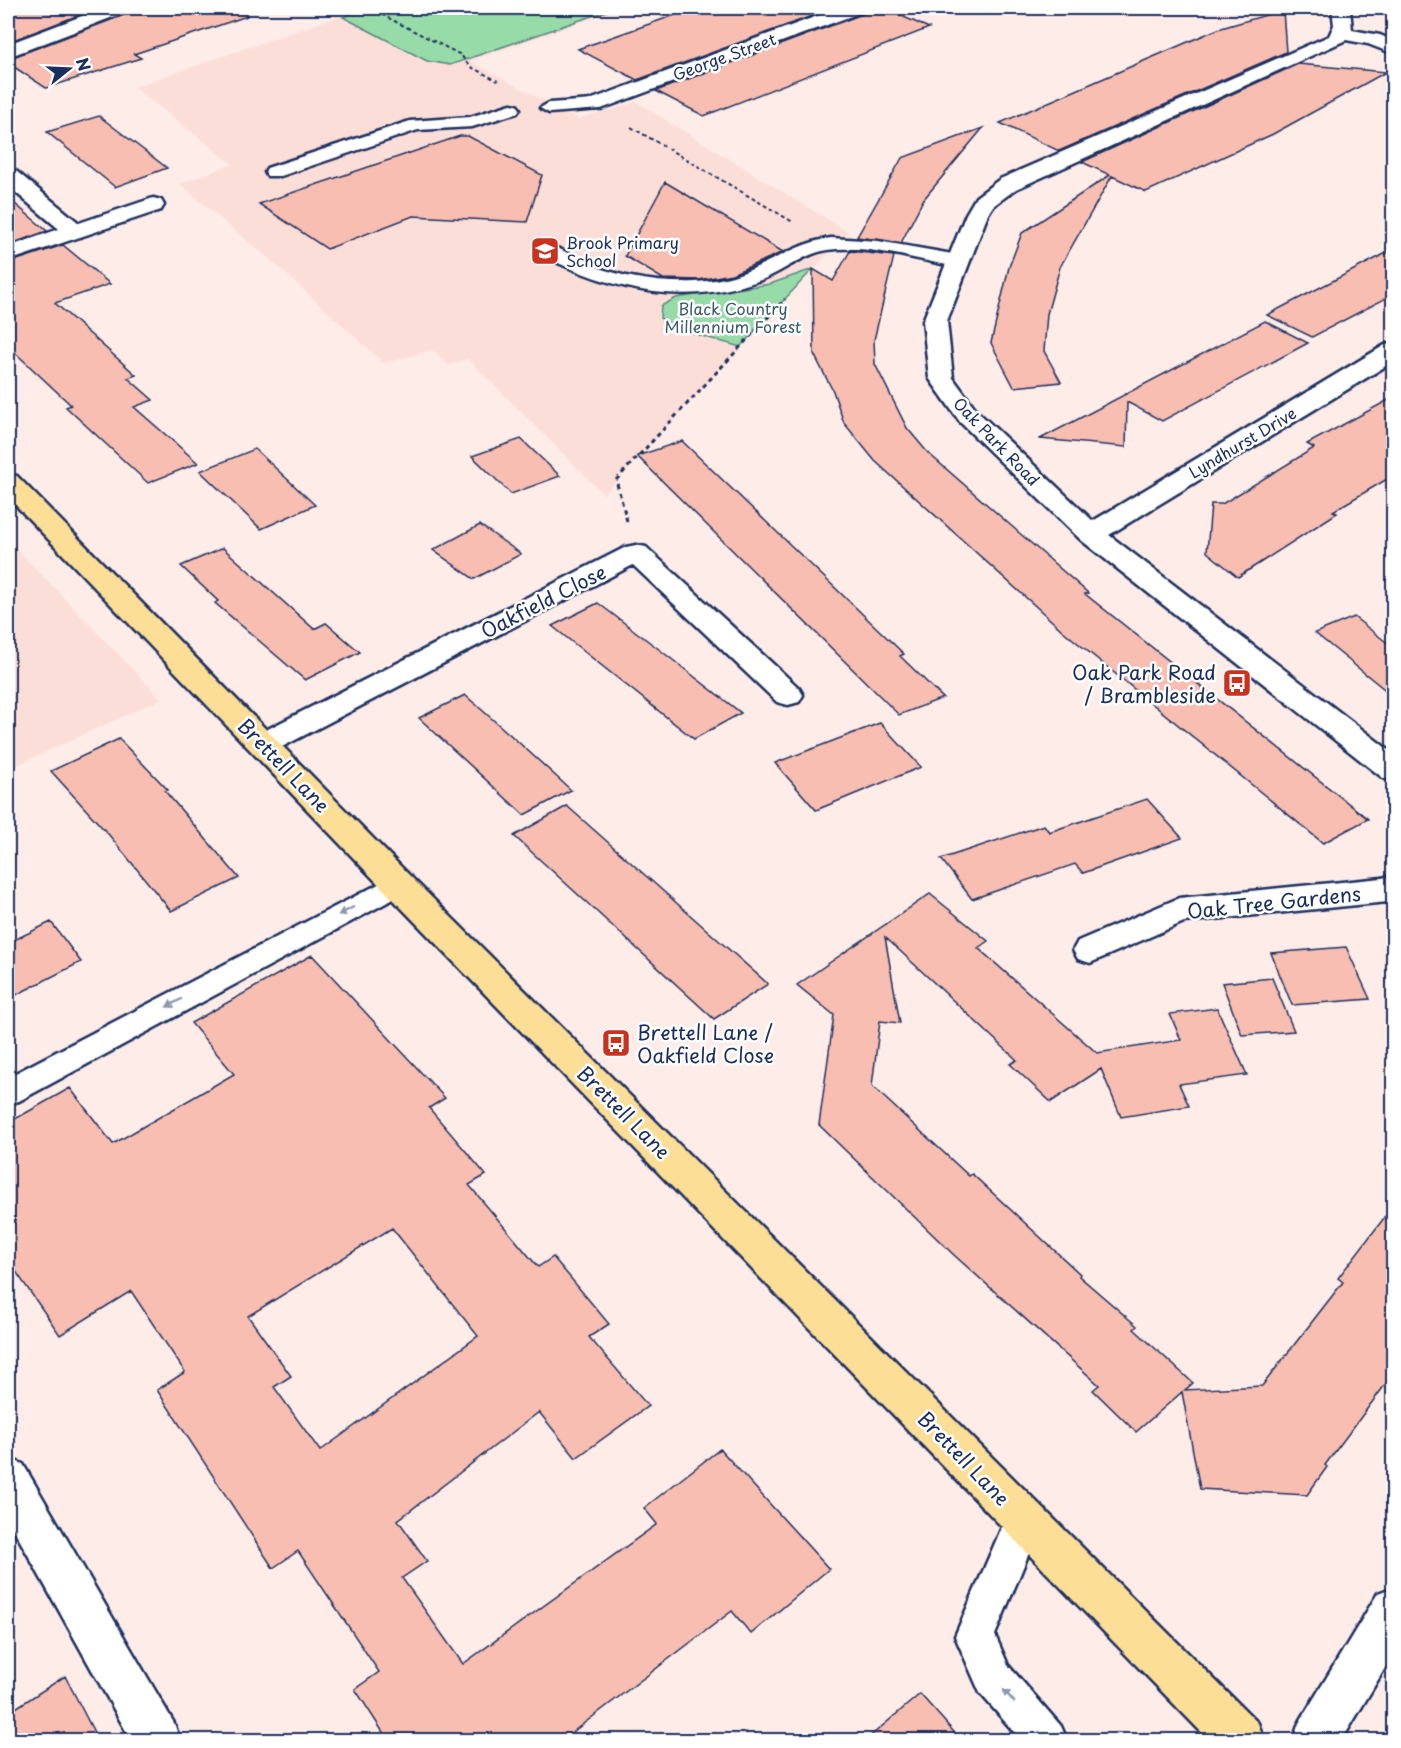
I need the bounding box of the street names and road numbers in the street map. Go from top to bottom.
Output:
street label: George Street [669,26,780,86]
street label: Oak Park Road [948,391,1046,491]
street label: Lyndhurst Drive [1184,400,1300,484]
street label: Oakfield Close [475,557,611,645]
street label: Brettell Lane [231,711,337,819]
street label: Oak Tree Gardens [1186,878,1362,926]
street label: Brettell Lane [571,1059,677,1165]
street label: Brettell Lane [911,1404,1017,1512]

